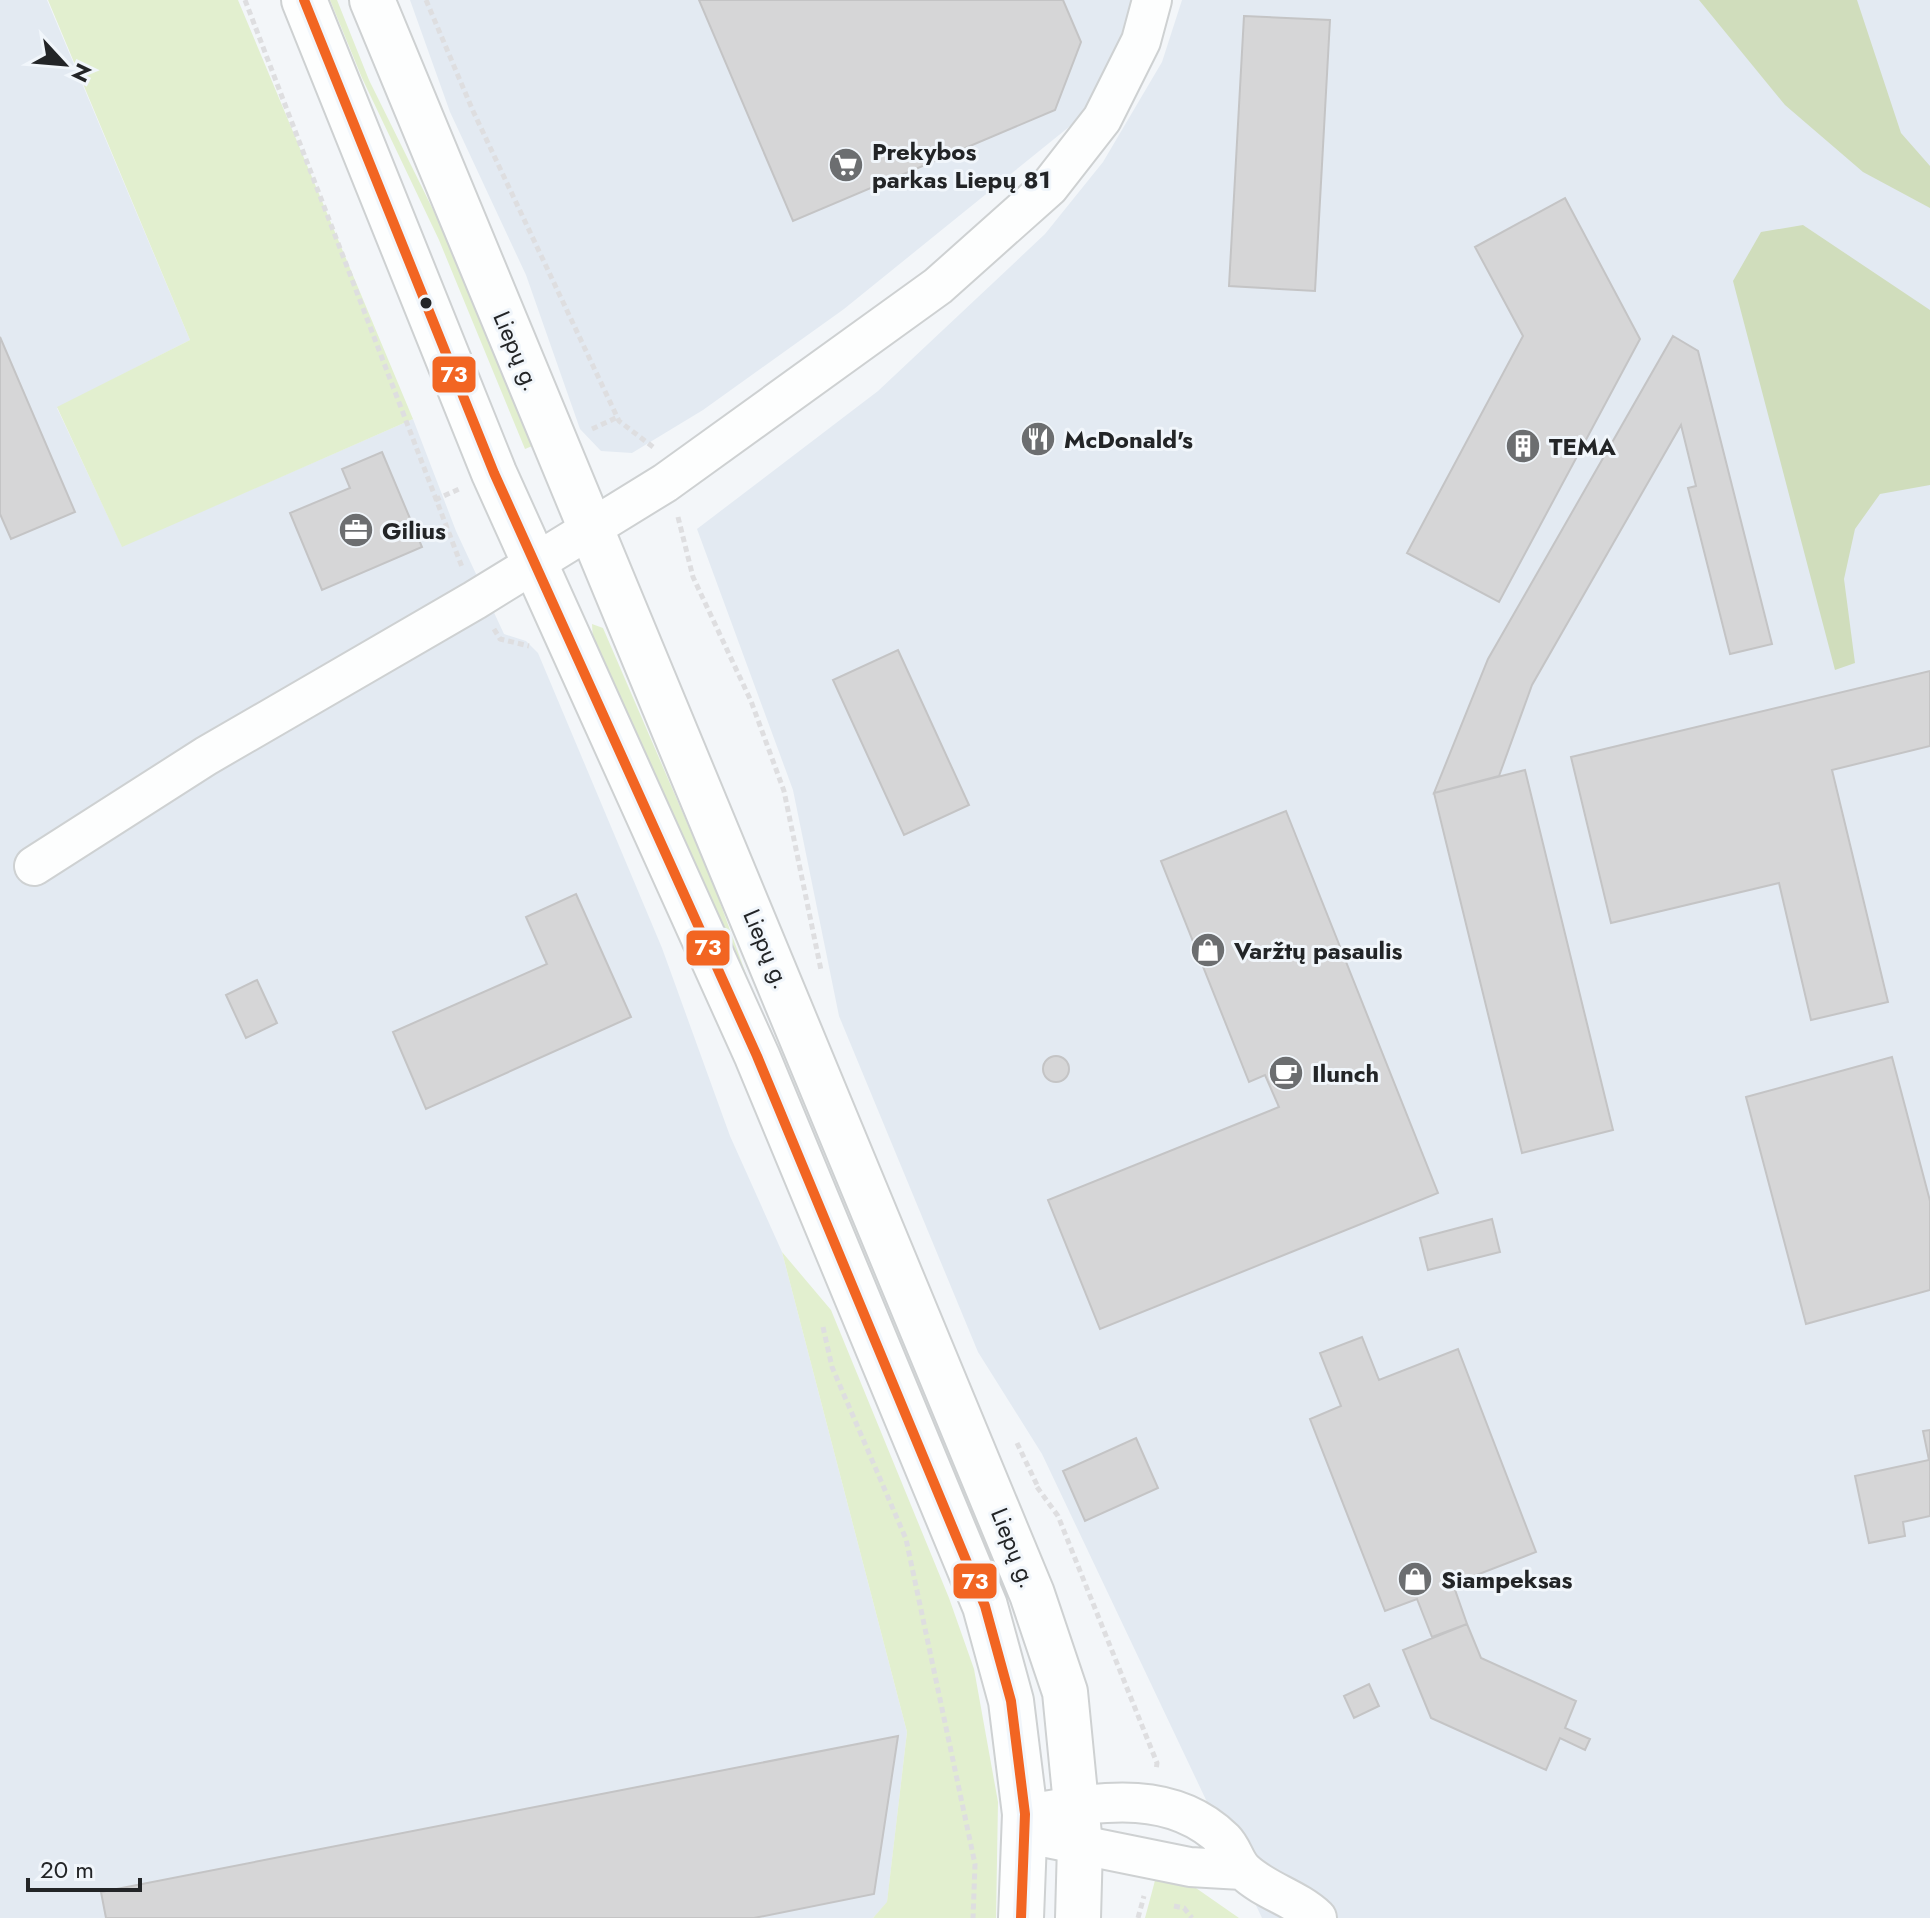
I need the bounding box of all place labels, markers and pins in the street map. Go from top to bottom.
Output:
place label: Prekybos parkas Liepų 81 [872,134,1051,197]
supermarket icon: Prekybos parkas Liepų 81 [827,146,865,184]
unlabelled marker [418,295,434,311]
restaurant icon: McDonald's [1019,420,1057,458]
place label: McDonald's [1064,422,1193,457]
building icon: TEMA [1504,427,1542,465]
place label: TEMA [1549,429,1616,464]
office icon: Gilius [337,511,375,549]
place label: Gilius [382,513,446,548]
shop icon: Varžtų pasaulis [1189,931,1227,969]
place label: Varžtų pasaulis [1233,933,1403,968]
cafe icon: Ilunch [1267,1054,1305,1092]
place label: Ilunch [1312,1056,1379,1091]
shop icon: Siampeksas [1396,1560,1434,1598]
place label: Siampeksas [1441,1562,1573,1597]

